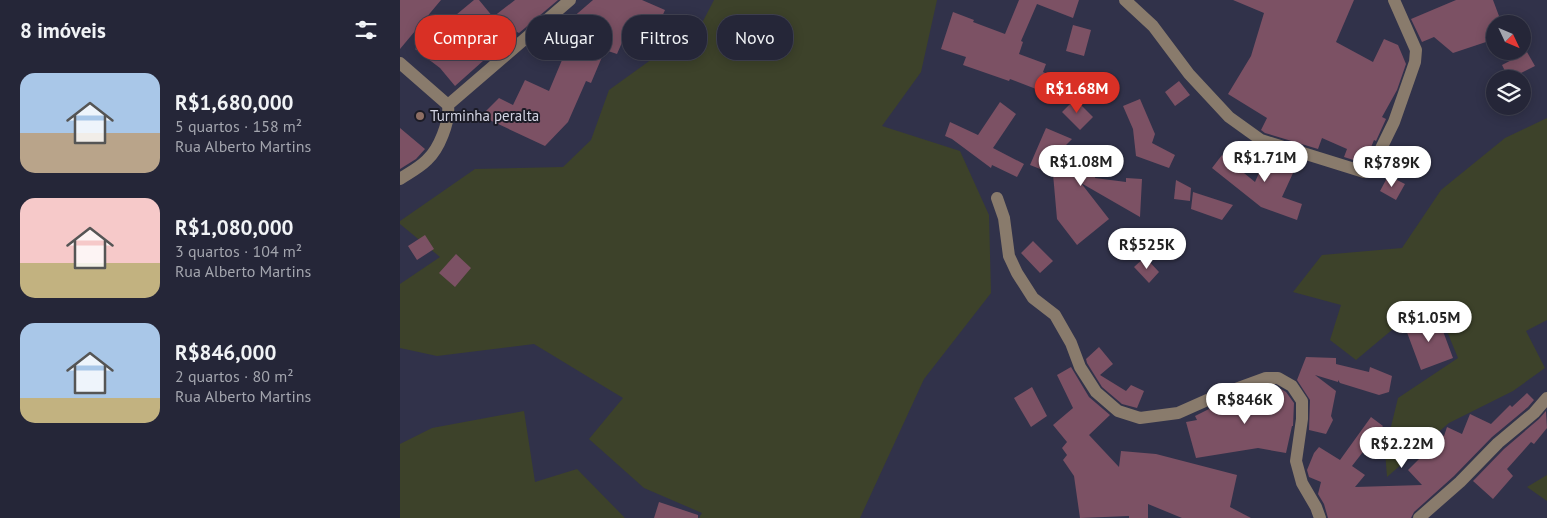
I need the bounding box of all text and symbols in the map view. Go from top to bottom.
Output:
chip: Comprar [415,15,516,60]
chip: Alugar [526,15,612,60]
chip: Filtros [622,15,707,60]
chip: Novo [717,15,793,60]
north arrow [1486,15,1531,60]
map controls [1486,15,1531,115]
icon: filters [352,16,380,44]
text: 8 imóveis [20,17,106,44]
button: layers [1486,70,1531,115]
pin: R$1.68M [1031,72,1123,114]
text: R$1.68M [1046,78,1108,98]
text: R$1,680,000 [175,89,293,116]
icon: home [60,93,120,153]
place label: Turminha peralta [430,106,539,125]
marker: Turminha peralta [414,110,426,122]
text: 5 quartos · 158 m² [175,116,302,136]
text: Rua Alberto Martins [175,136,311,156]
pin: R$1.71M [1219,140,1311,183]
pin: R$1.08M [1035,144,1127,187]
pin: R$789K [1351,146,1433,188]
text: R$1.71M [1234,147,1296,167]
text: R$1.08M [1050,151,1112,171]
text: R$789K [1364,152,1420,172]
text: R$1,080,000 [175,214,293,241]
icon: home [60,218,120,278]
pin: R$525K [1106,228,1188,270]
text: R$525K [1119,234,1175,254]
text: 3 quartos · 104 m² [175,241,302,261]
text: Rua Alberto Martins [175,261,311,281]
pin: R$1.05M [1383,300,1475,343]
text: R$1.05M [1398,307,1460,327]
text: R$846,000 [175,339,276,366]
icon: home [60,343,120,403]
text: 2 quartos · 80 m² [175,366,293,386]
pin: R$846K [1204,382,1286,425]
text: Rua Alberto Martins [175,386,311,406]
text: R$846K [1217,389,1273,409]
pin: R$2.22M [1356,426,1448,469]
text: R$2.22M [1371,433,1433,453]

